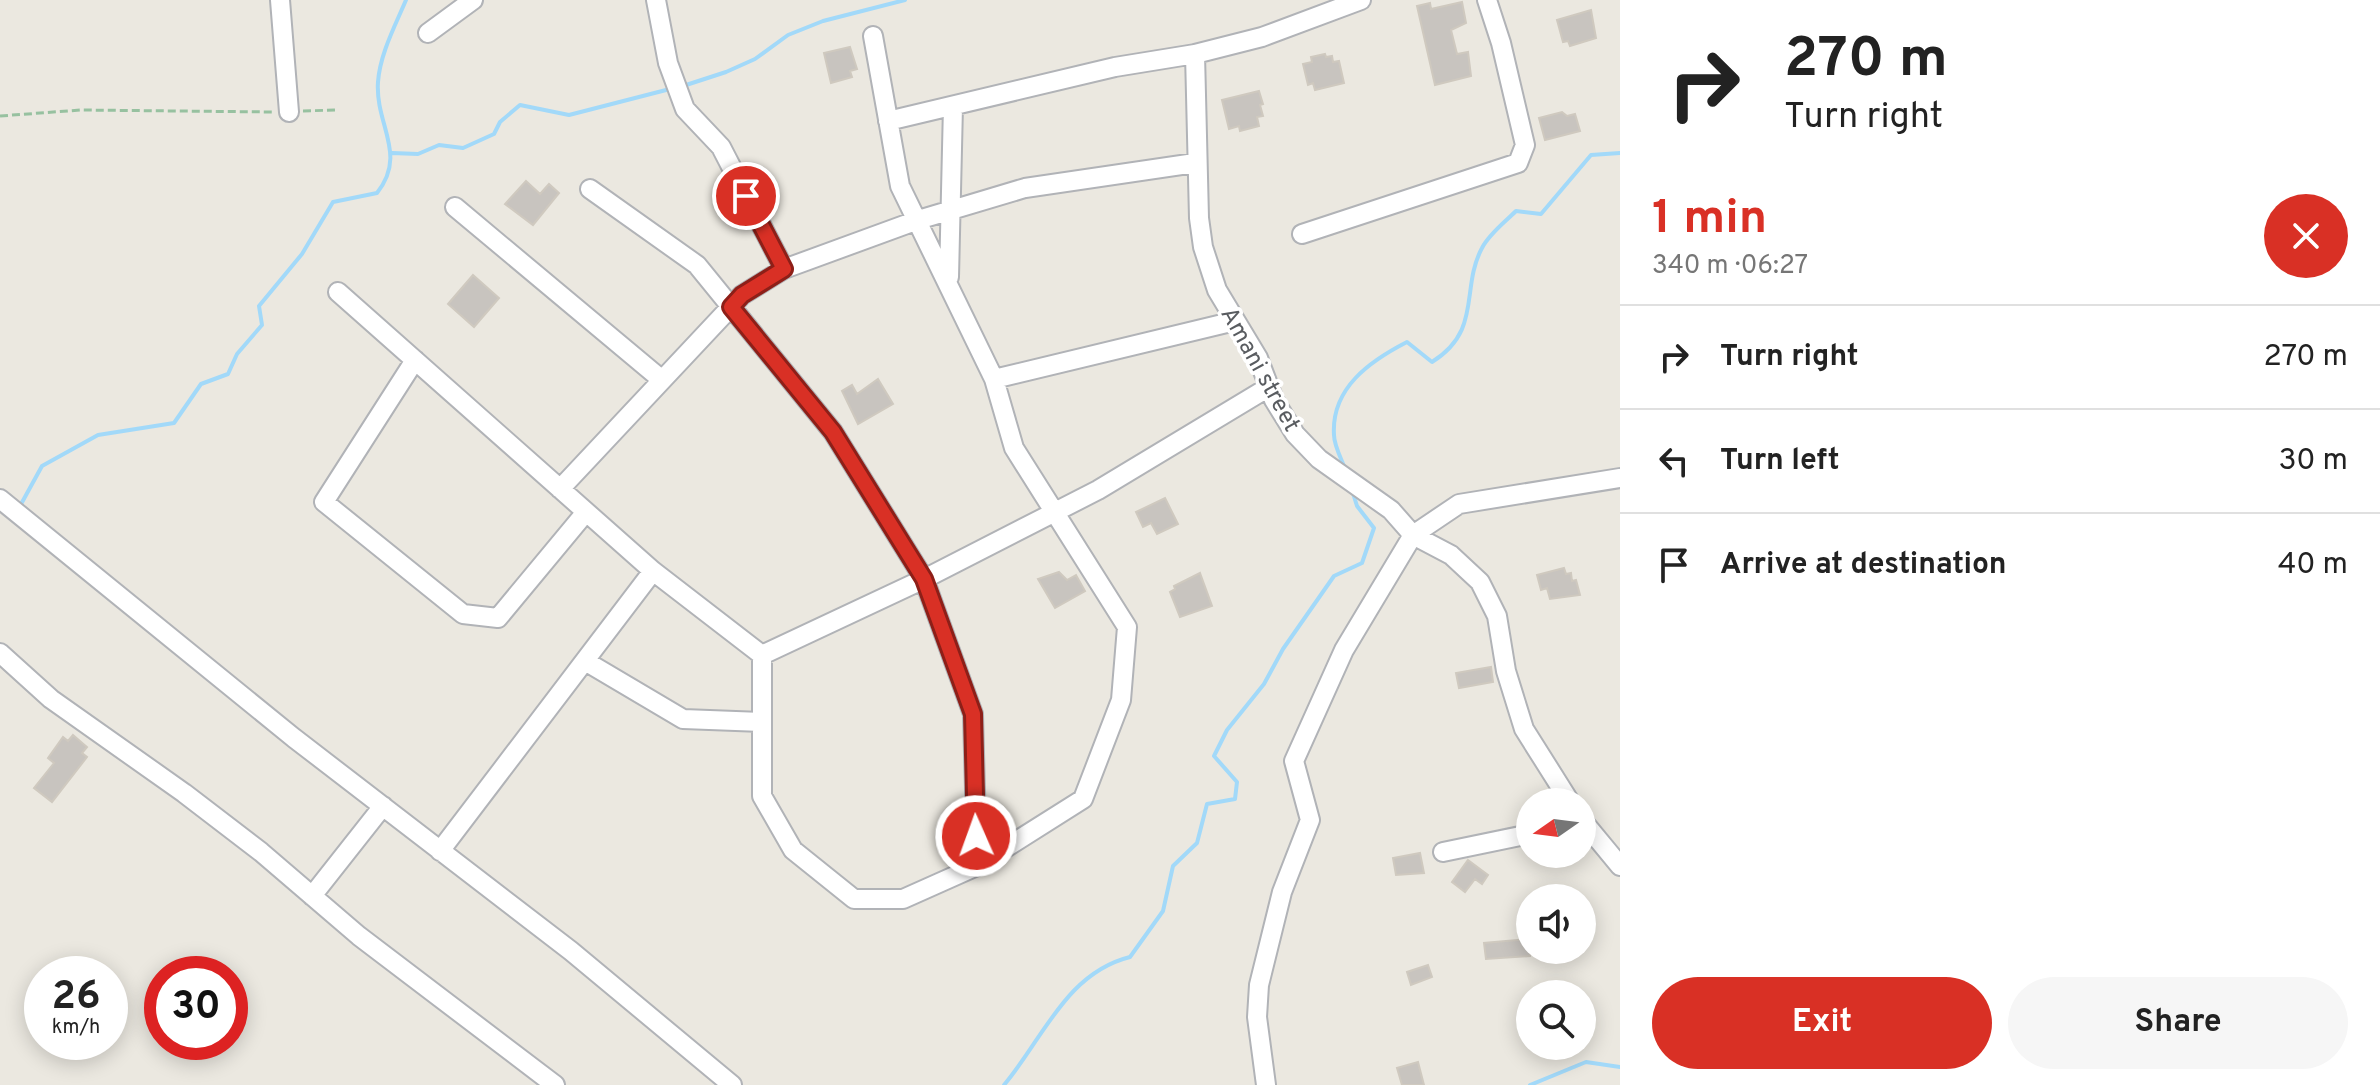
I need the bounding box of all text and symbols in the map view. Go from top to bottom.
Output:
text: 270 m [1784,26,1948,96]
icon: right [1652,32,1756,136]
text: Turn right [1784,95,1943,141]
pin [712,162,780,230]
icon: arrive [724,174,768,218]
text: 1 min [1652,190,1767,250]
button: close [2264,194,2348,278]
text: 340 m · 06:27 [1652,250,1808,283]
street label: Amani street [1213,302,1306,438]
icon: right [1652,335,1696,379]
text: Turn right [1720,339,1858,376]
text: 270 m [2263,339,2348,376]
icon: left [1652,439,1696,483]
text: Turn left [1720,443,1840,480]
text: 30 m [2279,443,2348,480]
icon: arrive [1652,543,1696,587]
text: Arrive at destination [1720,547,2006,584]
text: 40 m [2278,547,2348,584]
north arrow [1516,788,1596,868]
map controls [1516,788,1596,1060]
position arrow [934,794,1018,878]
button: sound [1516,884,1596,964]
speed limit sign: 30 [144,956,248,1060]
text: 26 [51,973,101,1023]
button: Exit [1652,977,1992,1069]
button: Share [2008,977,2348,1069]
button: search [1516,980,1596,1060]
text: km/h [52,1015,100,1041]

